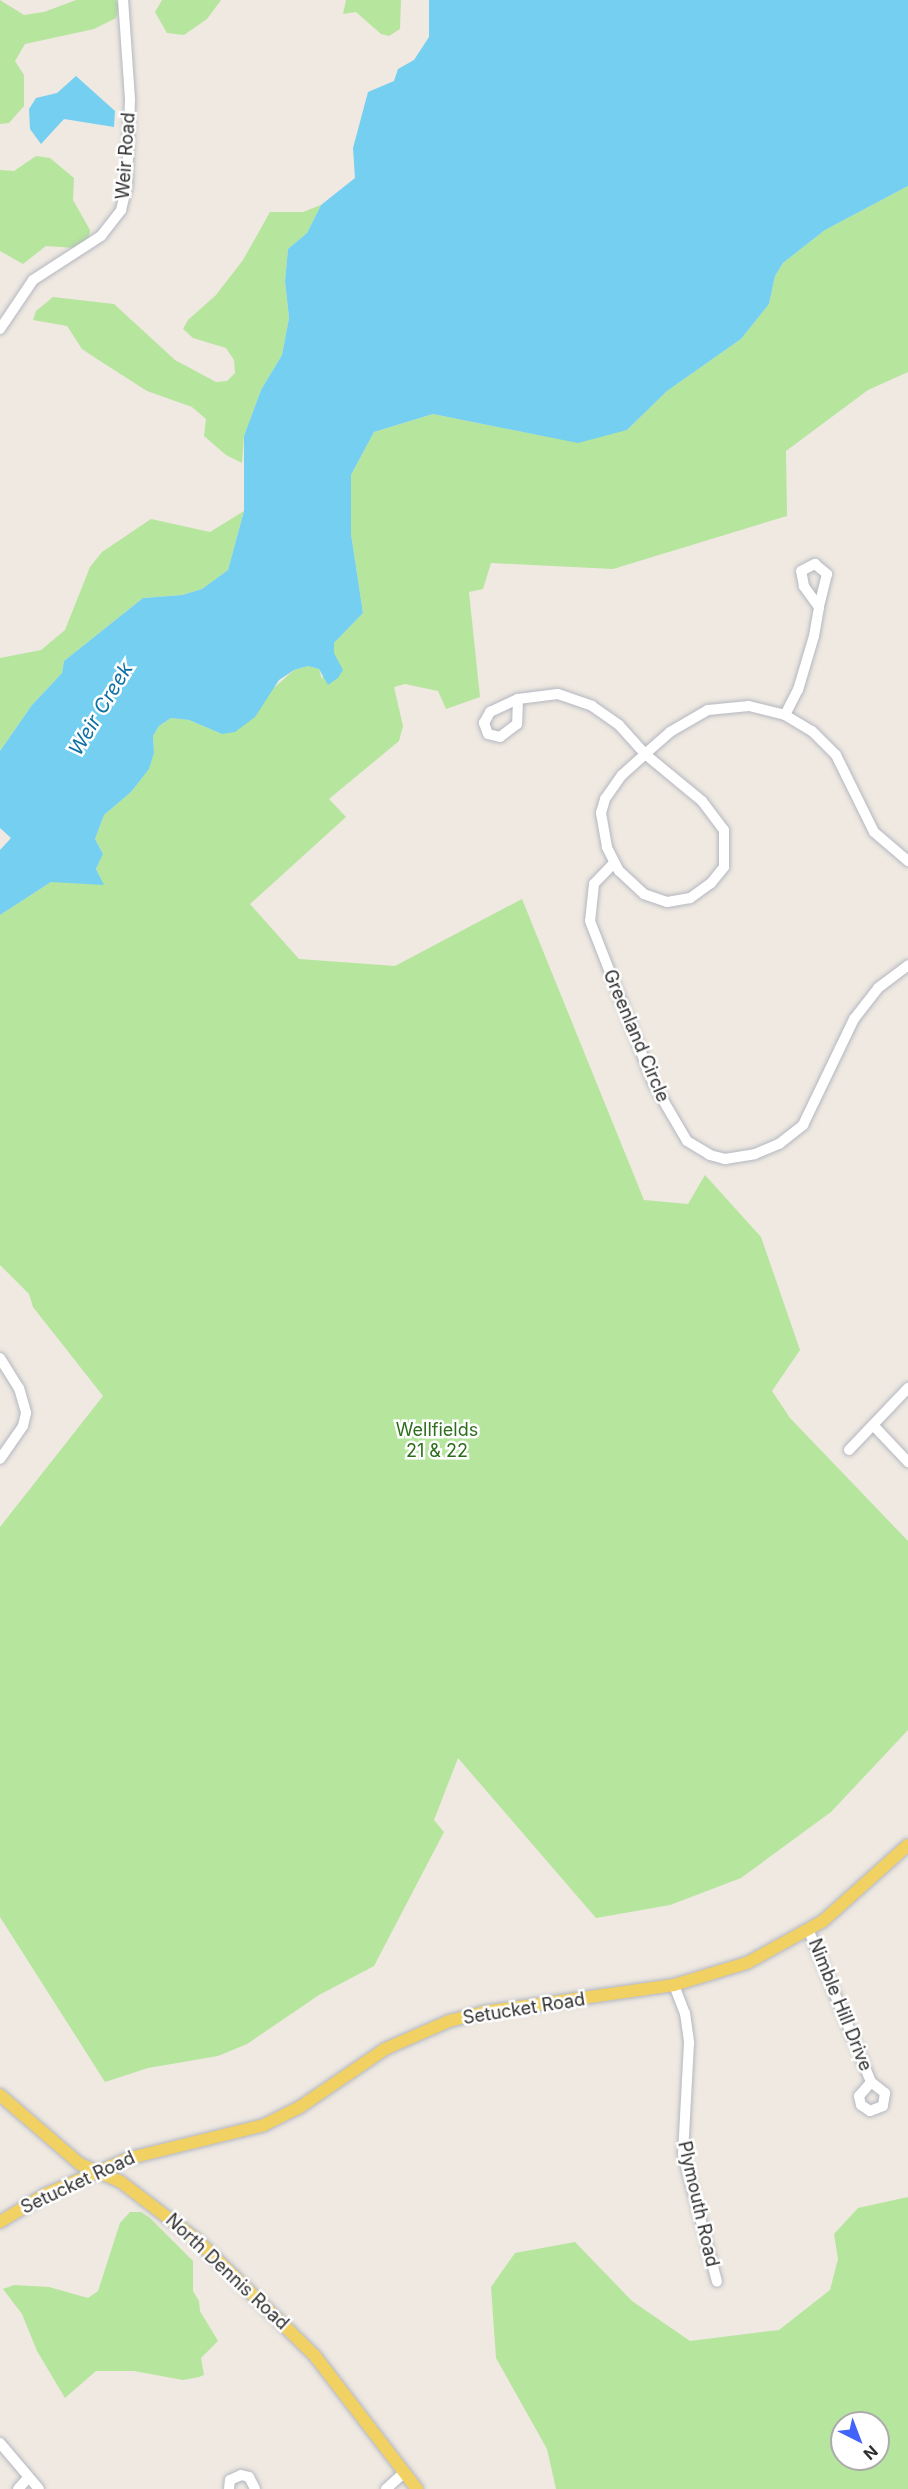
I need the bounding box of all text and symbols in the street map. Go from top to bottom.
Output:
street label: Weir Road [112,112,140,200]
water label: Weir Creek [64,658,138,760]
street label: Greenland Circle [598,966,674,1106]
park label: Wellfields 21 & 22 [396,1420,478,1462]
street label: Nimble Hill Drive [804,1936,876,2074]
street label: Setucket Road [461,1989,587,2029]
street label: Plymouth Road [673,2139,723,2269]
street label: Setucket Road [18,2147,138,2219]
street label: North Dennis Road [161,2210,293,2334]
north arrow [830,2411,890,2471]
text: N [859,2441,882,2464]

